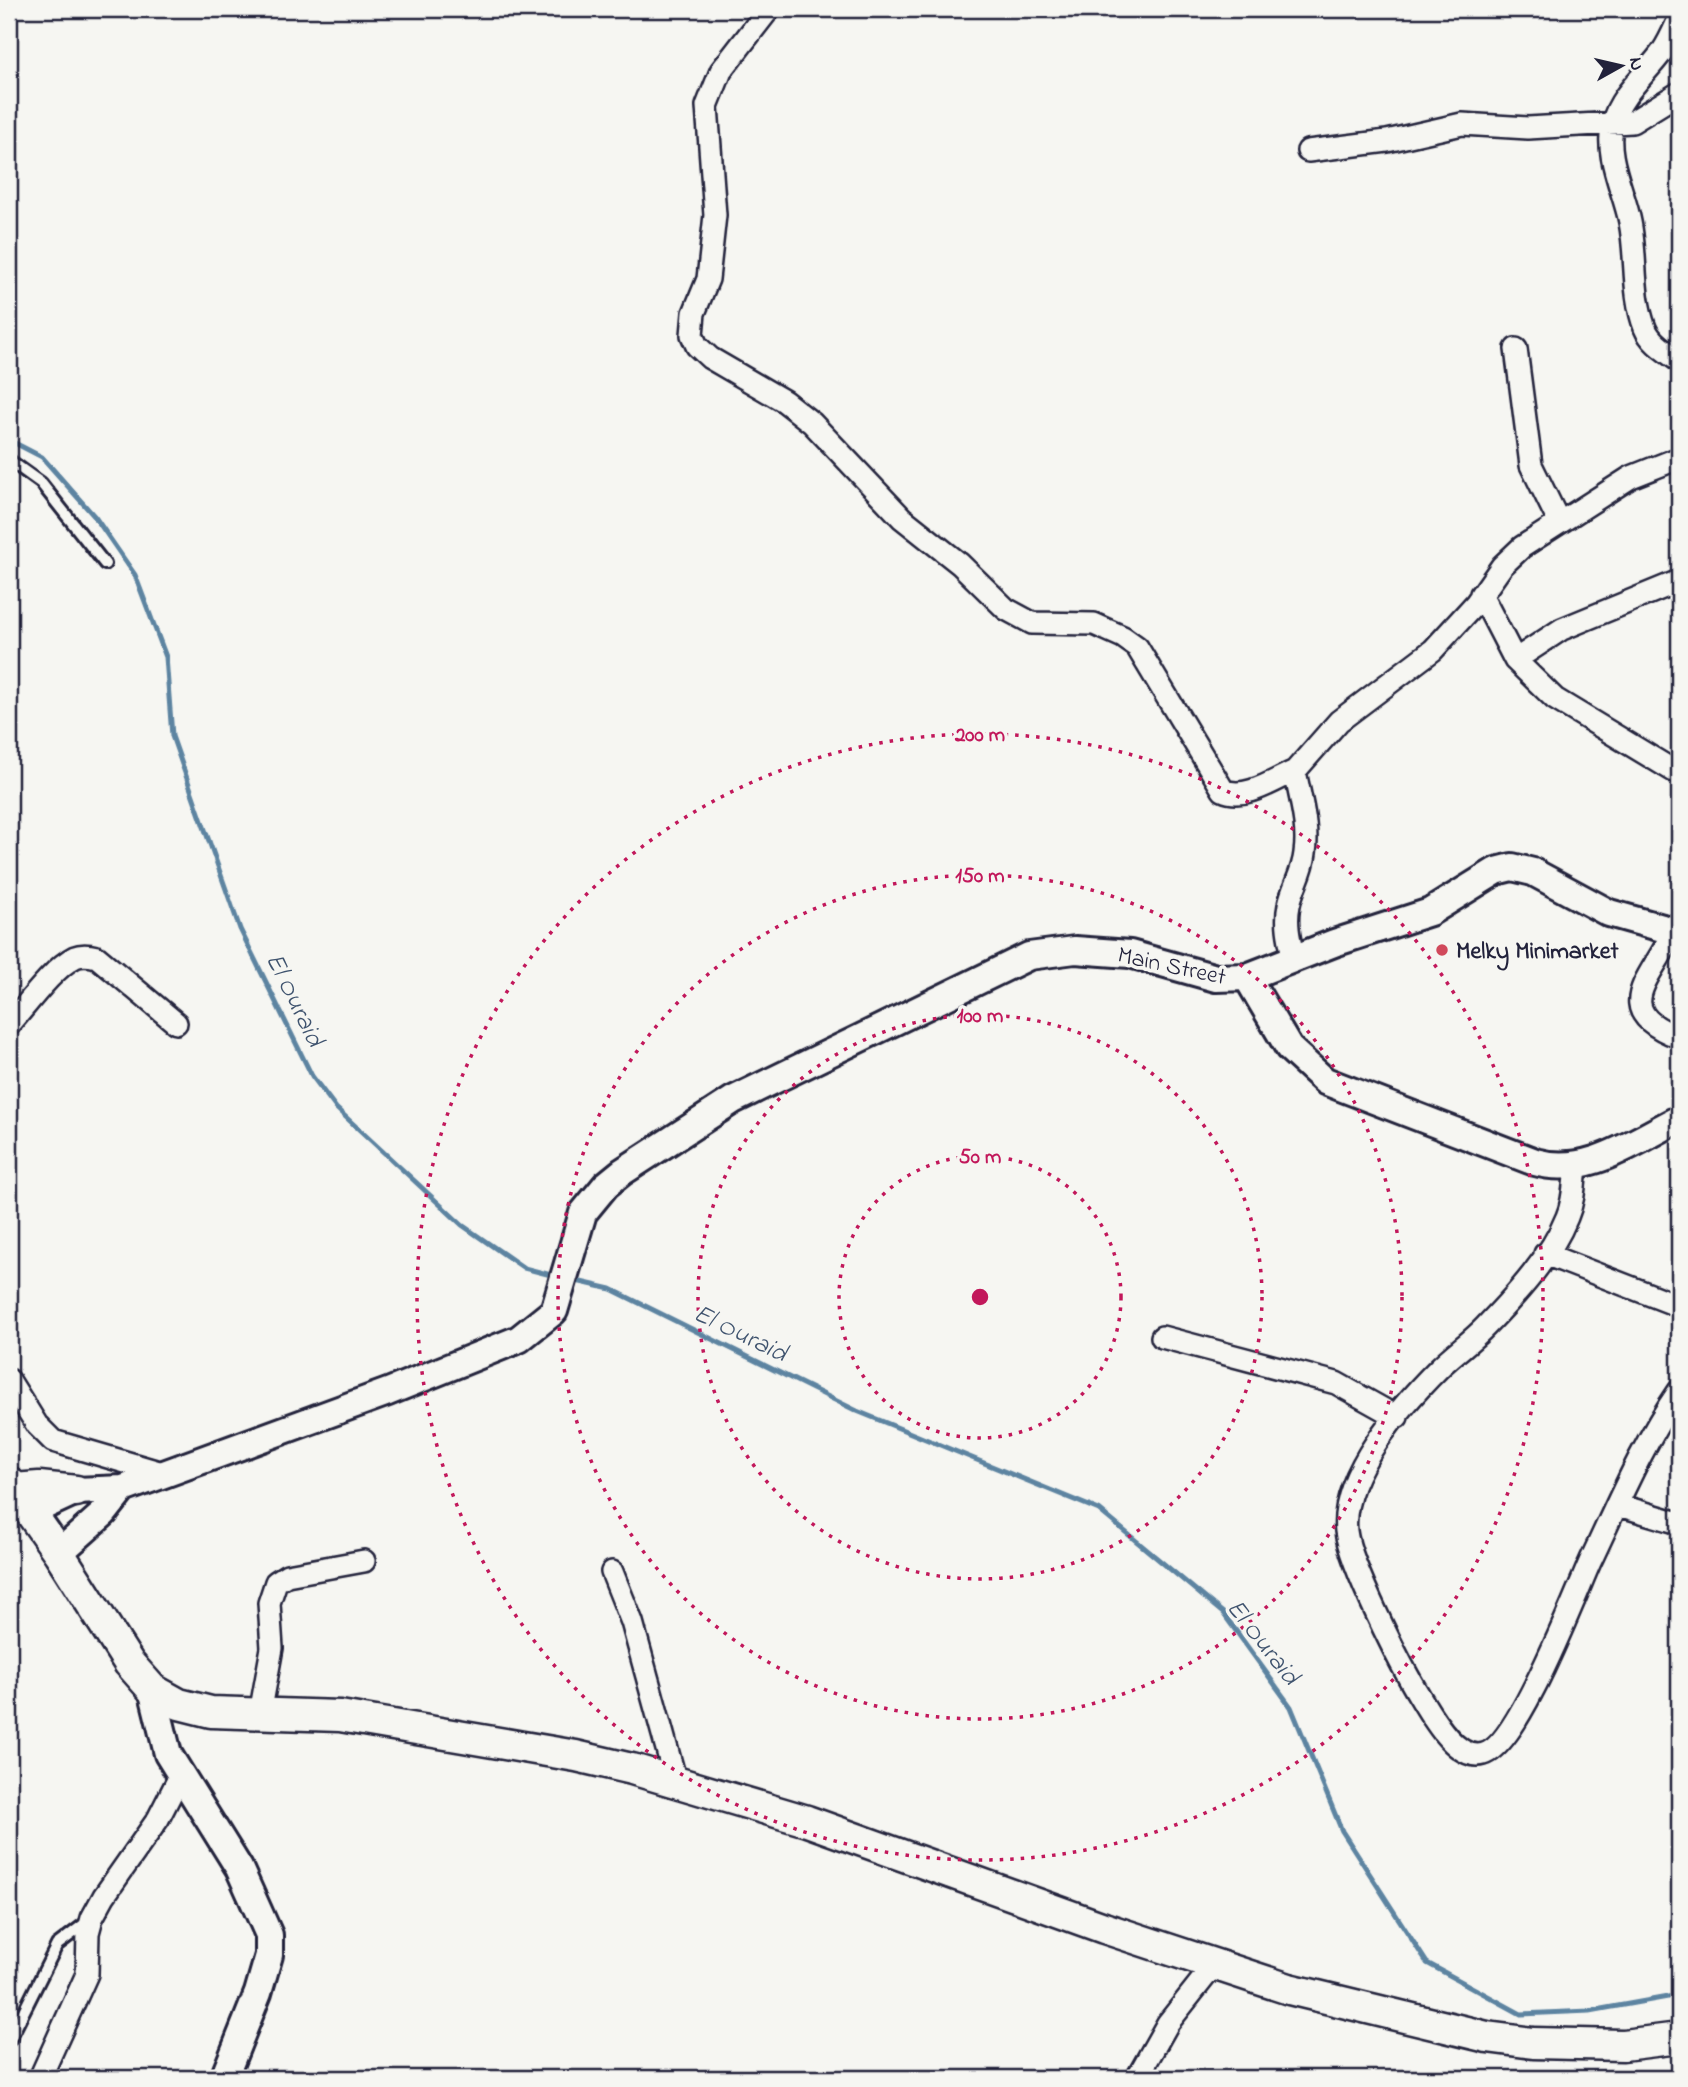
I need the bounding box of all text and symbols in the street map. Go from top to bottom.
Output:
north arrow [1586,32,1656,102]
text: N [1621,56,1650,72]
text: 200 m [954,721,1005,751]
text: 150 m [955,862,1005,892]
place label: Melky Minimarket [1456,935,1620,971]
street label: Main Street [1114,939,1229,996]
marker: Melky Minimarket [1434,942,1450,958]
water label: El Ouraid [254,947,333,1055]
text: 100 m [957,1002,1003,1032]
text: 50 m [959,1143,1001,1173]
centre of rings [968,1285,992,1309]
water label: El Ouraid [686,1296,794,1374]
water label: El Ouraid [1216,1592,1308,1695]

